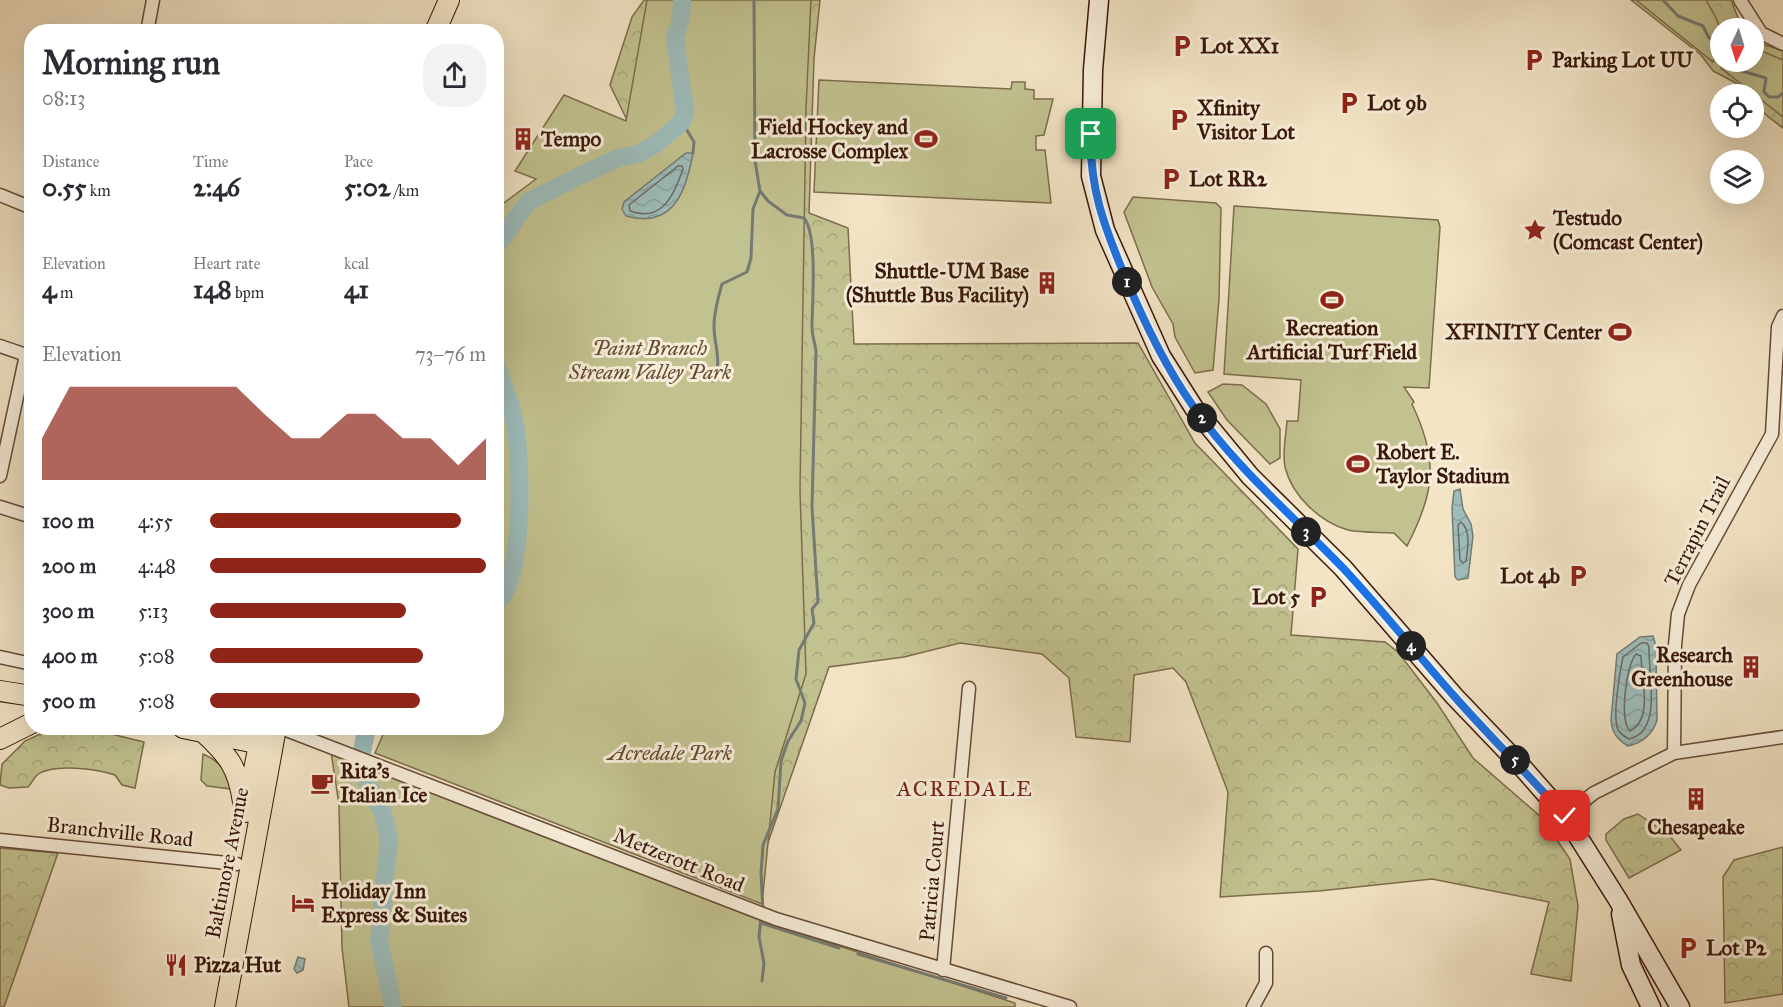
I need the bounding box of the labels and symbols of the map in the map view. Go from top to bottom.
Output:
north arrow [1710,18,1764,72]
parking icon: Lot XX1 [1169,33,1195,59]
place label: Lot XX1 [1200,33,1279,59]
parking icon: Parking Lot UU [1521,47,1547,73]
place label: Parking Lot UU [1552,47,1693,73]
parking icon: Lot 9b [1336,90,1362,116]
place label: Lot 9b [1367,90,1427,116]
place label: Xfinity Visitor Lot [1196,95,1295,145]
parking icon: Xfinity Visitor Lot [1166,107,1192,133]
pin [1065,108,1116,159]
place label: Field Hockey and Lacrosse Complex [751,114,909,164]
building icon: Tempo [510,126,536,152]
place label: Tempo [540,126,602,152]
sports icon: Field Hockey and Lacrosse Complex [913,126,939,152]
parking icon: Lot RR2 [1158,166,1184,192]
place label: Lot RR2 [1189,166,1268,192]
place label: Testudo (Comcast Center) [1552,205,1703,255]
place icon: Testudo (Comcast Center) [1522,217,1548,243]
place label: Shuttle-UM Base (Shuttle Bus Facility) [846,258,1029,308]
pin: 1 [1112,267,1142,297]
building icon: Shuttle-UM Base (Shuttle Bus Facility) [1034,270,1060,296]
sports icon: Recreation Artificial Turf Field [1319,287,1345,313]
place label: Recreation Artificial Turf Field [1245,315,1418,365]
place label: XFINITY Center [1445,319,1603,345]
sports icon: XFINITY Center [1607,319,1633,345]
park label: Paint Branch Stream Valley Park [568,335,732,385]
pin: 2 [1187,403,1217,433]
place label: Robert E. Taylor Stadium [1375,439,1510,489]
sports icon: Robert E. Taylor Stadium [1345,451,1371,477]
street label: Terrapin Trail [1658,471,1736,591]
pin: 3 [1291,517,1321,547]
place label: Lot 4b [1500,563,1560,589]
parking icon: Lot 4b [1565,563,1591,589]
place label: Lot 5 [1252,584,1300,610]
parking icon: Lot 5 [1305,584,1331,610]
pin: 4 [1396,631,1426,661]
place label: Research Greenhouse [1631,642,1733,692]
building icon: Research Greenhouse [1738,654,1764,680]
park label: Acredale Park [606,740,733,766]
pin: 5 [1500,745,1530,775]
place label: Rita's Italian Ice [340,758,427,808]
cafe icon: Rita's Italian Ice [309,770,335,796]
district label: ACREDALE [896,775,1033,802]
street label: Baltimore Avenue [200,785,254,941]
building icon: Chesapeake [1683,786,1709,812]
pin [1539,790,1590,841]
street label: Branchville Road [45,811,195,853]
place label: Chesapeake [1647,814,1745,840]
street label: Patricia Court [914,819,950,942]
street label: Metzerott Road [610,822,749,898]
place label: Holiday Inn Express & Suites [321,878,468,928]
hotel icon: Holiday Inn Express & Suites [290,890,316,916]
parking icon: Lot P2 [1675,935,1701,961]
place label: Lot P2 [1706,935,1767,961]
restaurant icon: Pizza Hut [163,952,189,978]
place label: Pizza Hut [194,952,282,978]

